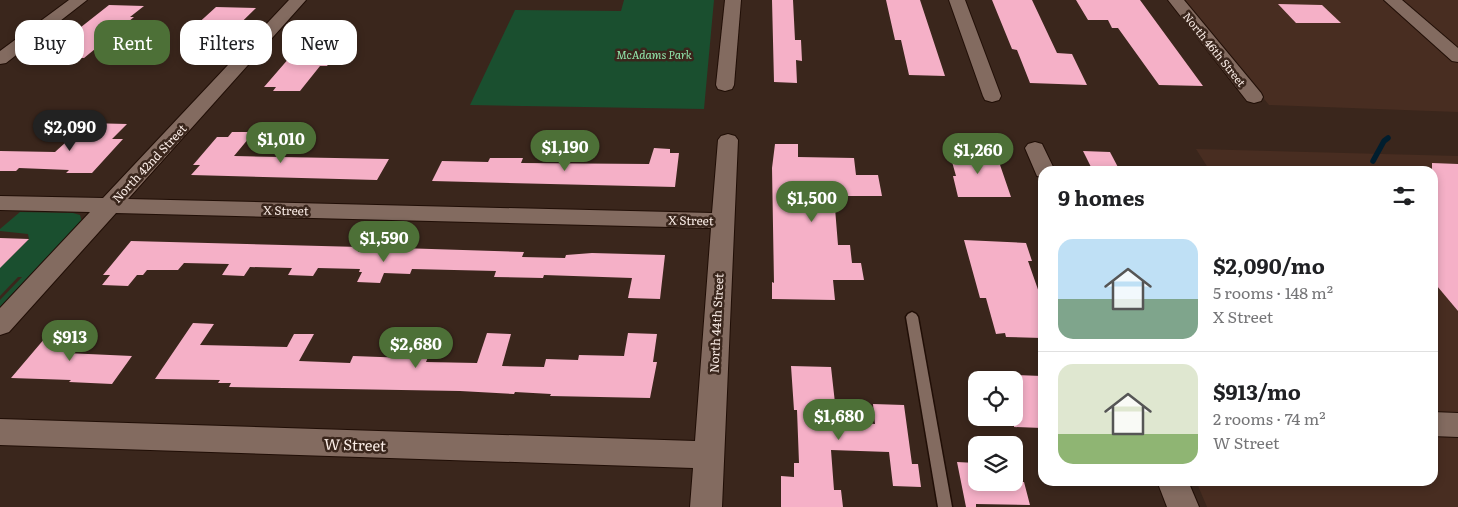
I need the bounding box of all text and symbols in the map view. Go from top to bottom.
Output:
street label: North 46th Street [1180,8,1250,90]
chip: Buy [15,20,84,65]
chip: Rent [94,20,170,65]
chip: Filters [180,20,272,65]
chip: New [282,20,357,65]
park label: McAdams Park [616,46,692,62]
pin: $2,090 [29,110,111,152]
text: $2,090 [44,114,96,138]
street label: North 42nd Street [108,120,190,206]
pin: $1,010 [240,121,322,164]
text: $1,010 [257,126,305,150]
pin: $1,190 [524,130,606,172]
pin: $1,260 [937,132,1019,175]
text: $1,190 [541,134,589,158]
text: $1,260 [953,137,1003,161]
pin: $1,500 [771,180,853,223]
text: 9 homes [1058,181,1145,212]
icon: filters [1390,182,1418,210]
text: $1,500 [787,185,837,209]
street label: X Street [263,201,309,219]
street label: X Street [668,211,714,229]
pin: $1,590 [343,220,425,263]
text: $1,590 [360,225,408,249]
text: $2,090/mo [1213,249,1325,280]
icon: home [1098,259,1158,319]
street label: North 44th Street [704,272,728,373]
text: 5 rooms · 148 m² [1213,280,1333,304]
text: X Street [1213,304,1273,328]
pin: $913 [40,320,100,362]
text: $913 [53,324,87,348]
pin: $2,680 [375,326,457,369]
text: $2,680 [390,331,442,355]
map controls [968,371,1023,491]
button: locate [968,371,1023,426]
text: $913/mo [1213,375,1301,406]
icon: home [1098,384,1158,444]
pin: $1,680 [798,398,880,441]
text: $1,680 [814,403,864,427]
text: 2 rooms · 74 m² [1213,406,1326,430]
text: W Street [1213,430,1279,454]
street label: W Street [323,431,387,457]
button: layers [968,436,1023,491]

